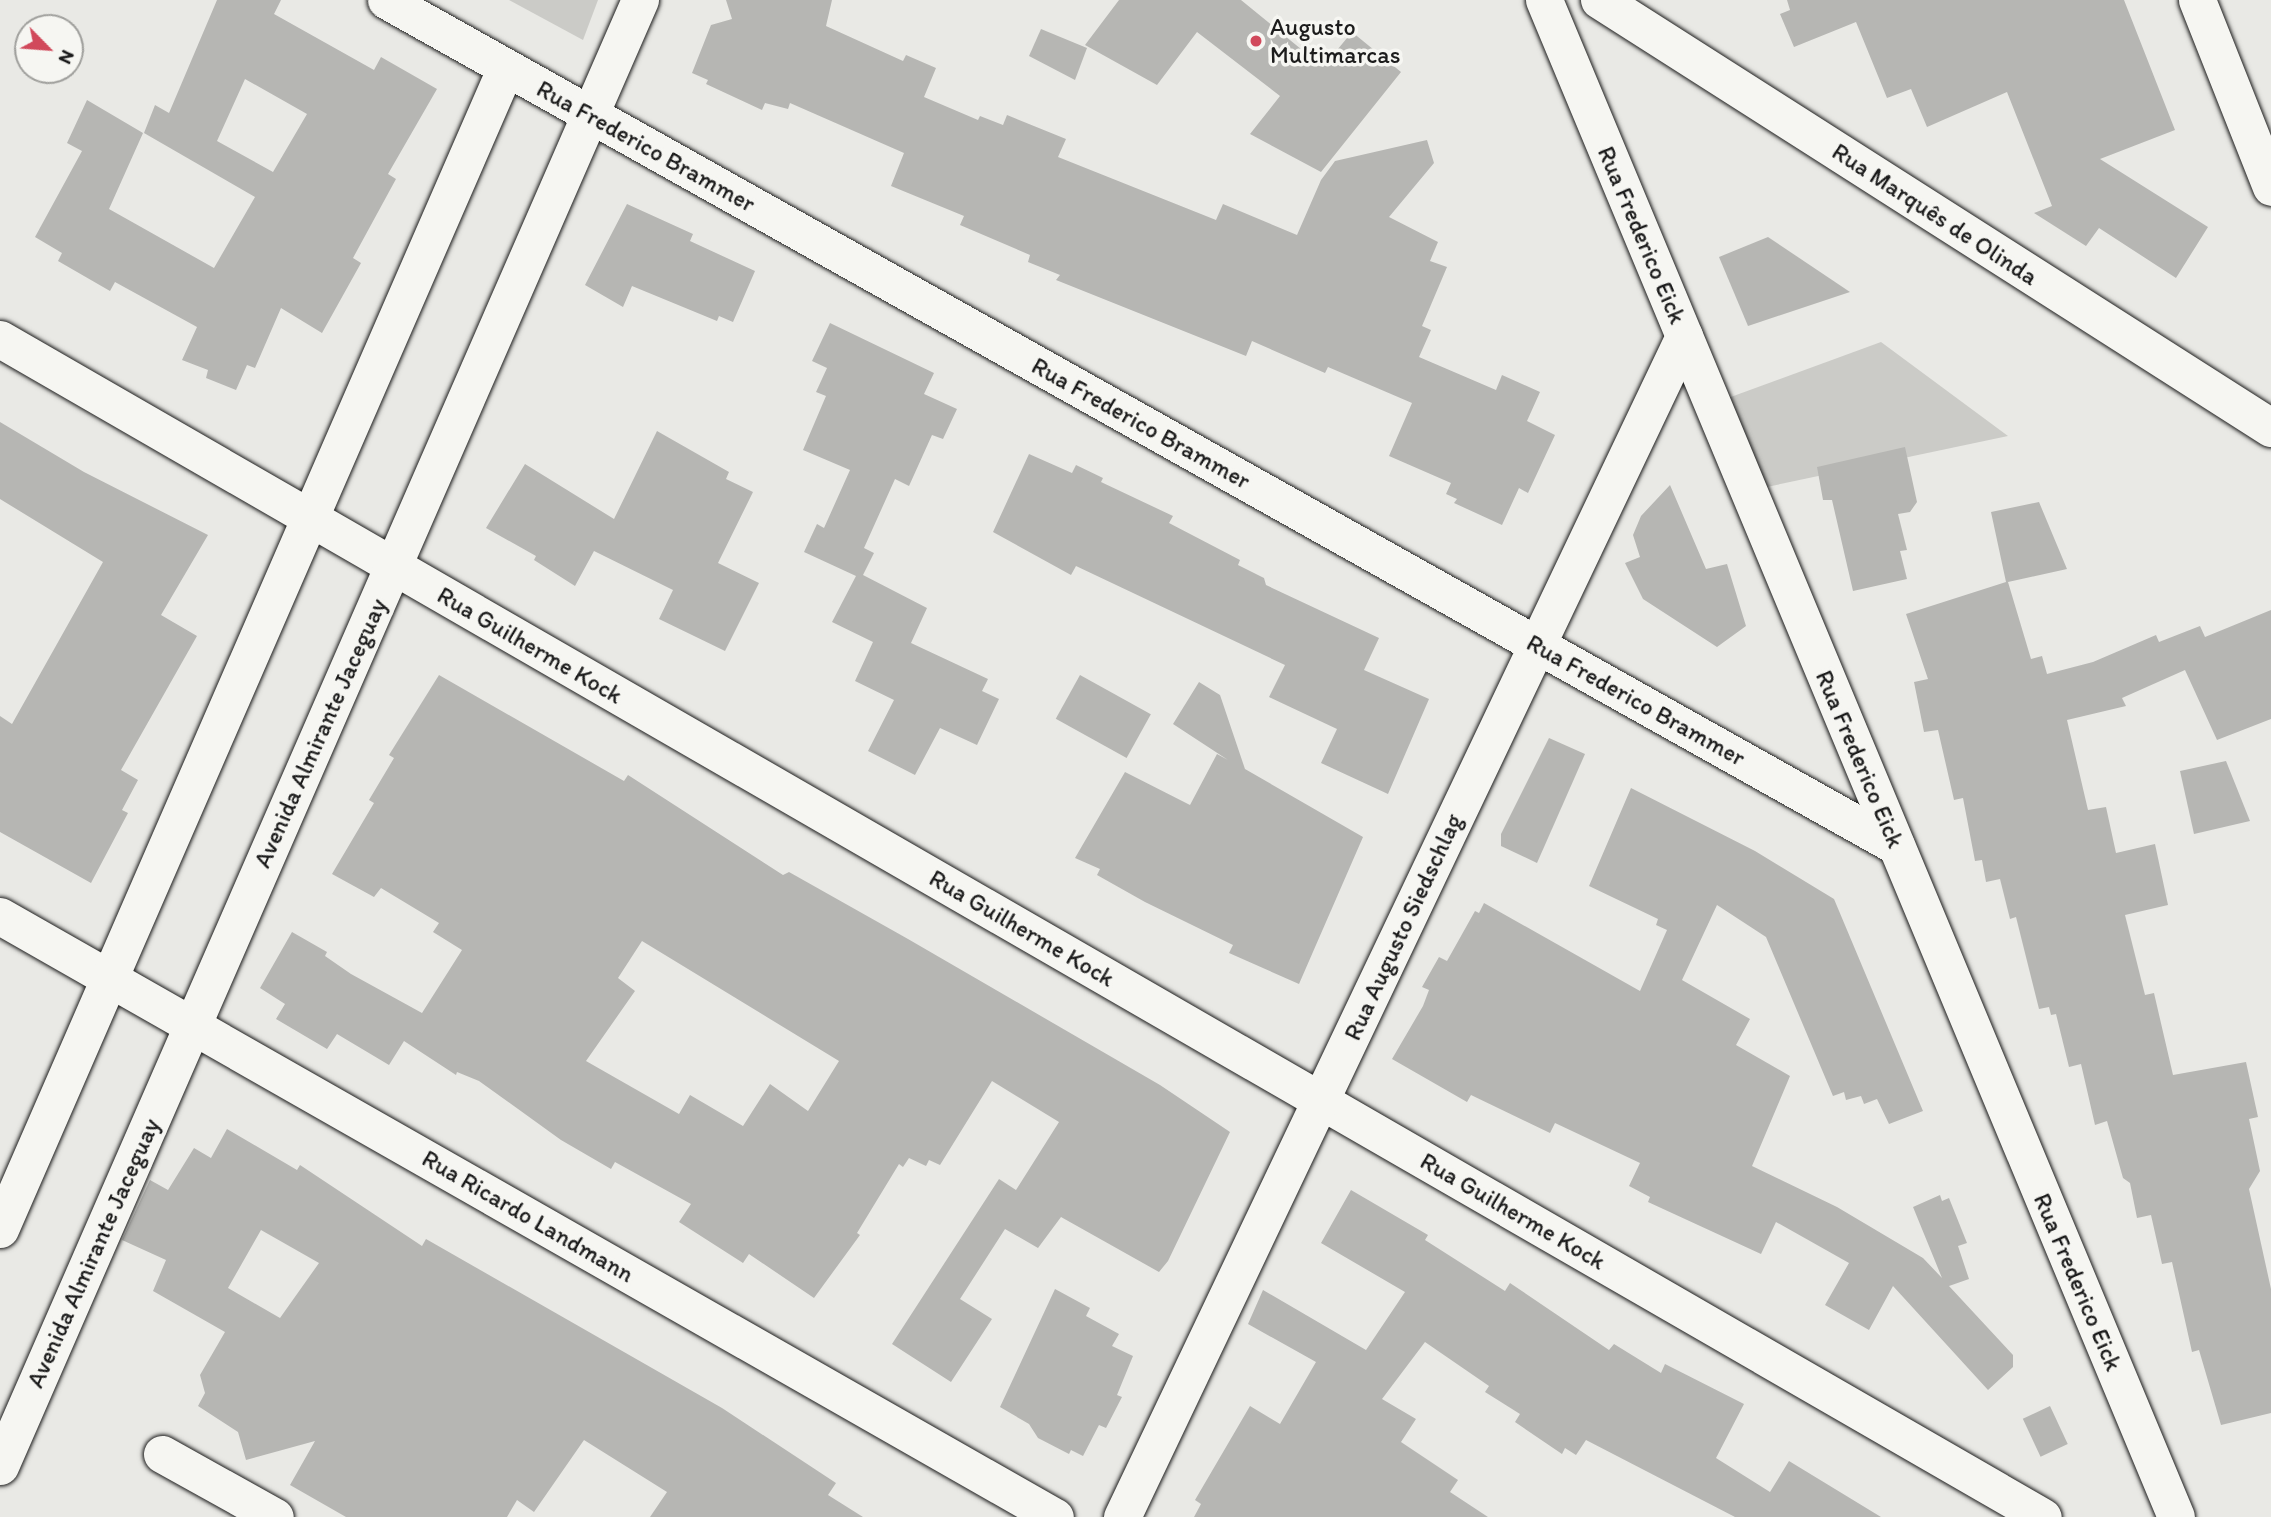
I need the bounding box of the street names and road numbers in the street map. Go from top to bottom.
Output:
street label: Rua Frederico Brammer [532,74,760,218]
street label: Rua Marquês de Olinda [1828,137,2042,291]
street label: Rua Frederico Eick [1592,142,1692,328]
street label: Rua Frederico Brammer [1027,351,1255,495]
street label: Rua Guilherme Kock [432,580,628,710]
street label: Avenida Almirante Jaceguay [248,594,392,872]
street label: Rua Frederico Brammer [1522,628,1750,772]
street label: Rua Frederico Eick [1810,666,1910,852]
street label: Rua Augusto Siedschlag [1338,809,1468,1045]
street label: Rua Guilherme Kock [924,863,1120,993]
street label: Avenida Almirante Jaceguay [21,1114,165,1392]
street label: Rua Ricardo Landmann [418,1144,638,1288]
street label: Rua Guilherme Kock [1415,1146,1611,1276]
street label: Rua Frederico Eick [2028,1189,2128,1375]

